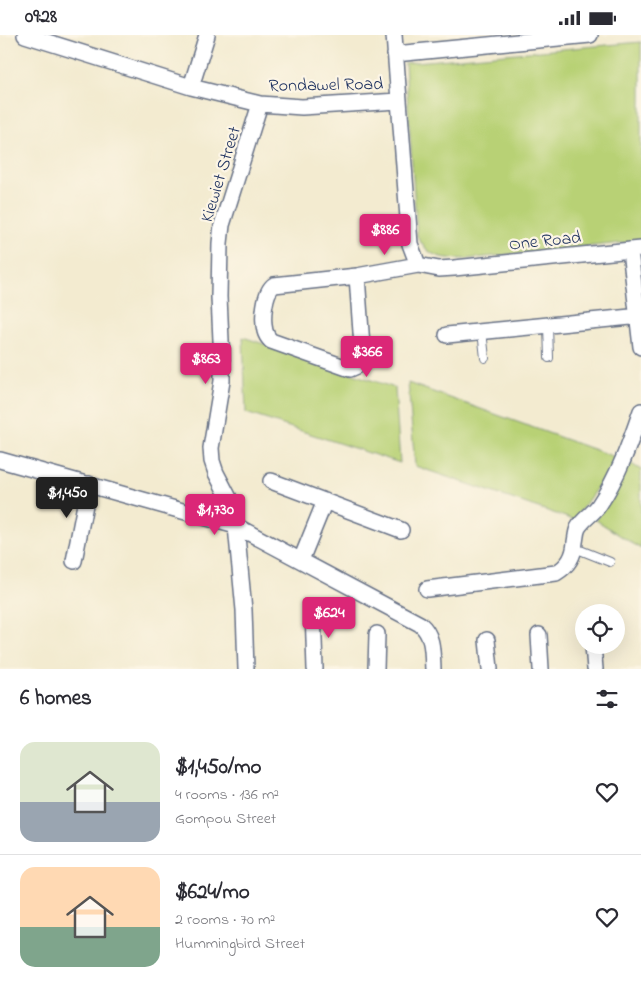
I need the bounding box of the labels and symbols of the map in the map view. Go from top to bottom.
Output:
street label: Rondawel Road [269,72,384,100]
street label: Kiewiet Street [195,123,249,226]
pin: $886 [355,213,415,256]
street label: One Road [508,225,583,259]
pin: $366 [337,335,397,378]
pin: $863 [176,343,236,385]
pin: $1,450 [26,477,108,519]
pin: $1,730 [174,493,256,536]
pin: $624 [299,597,359,639]

